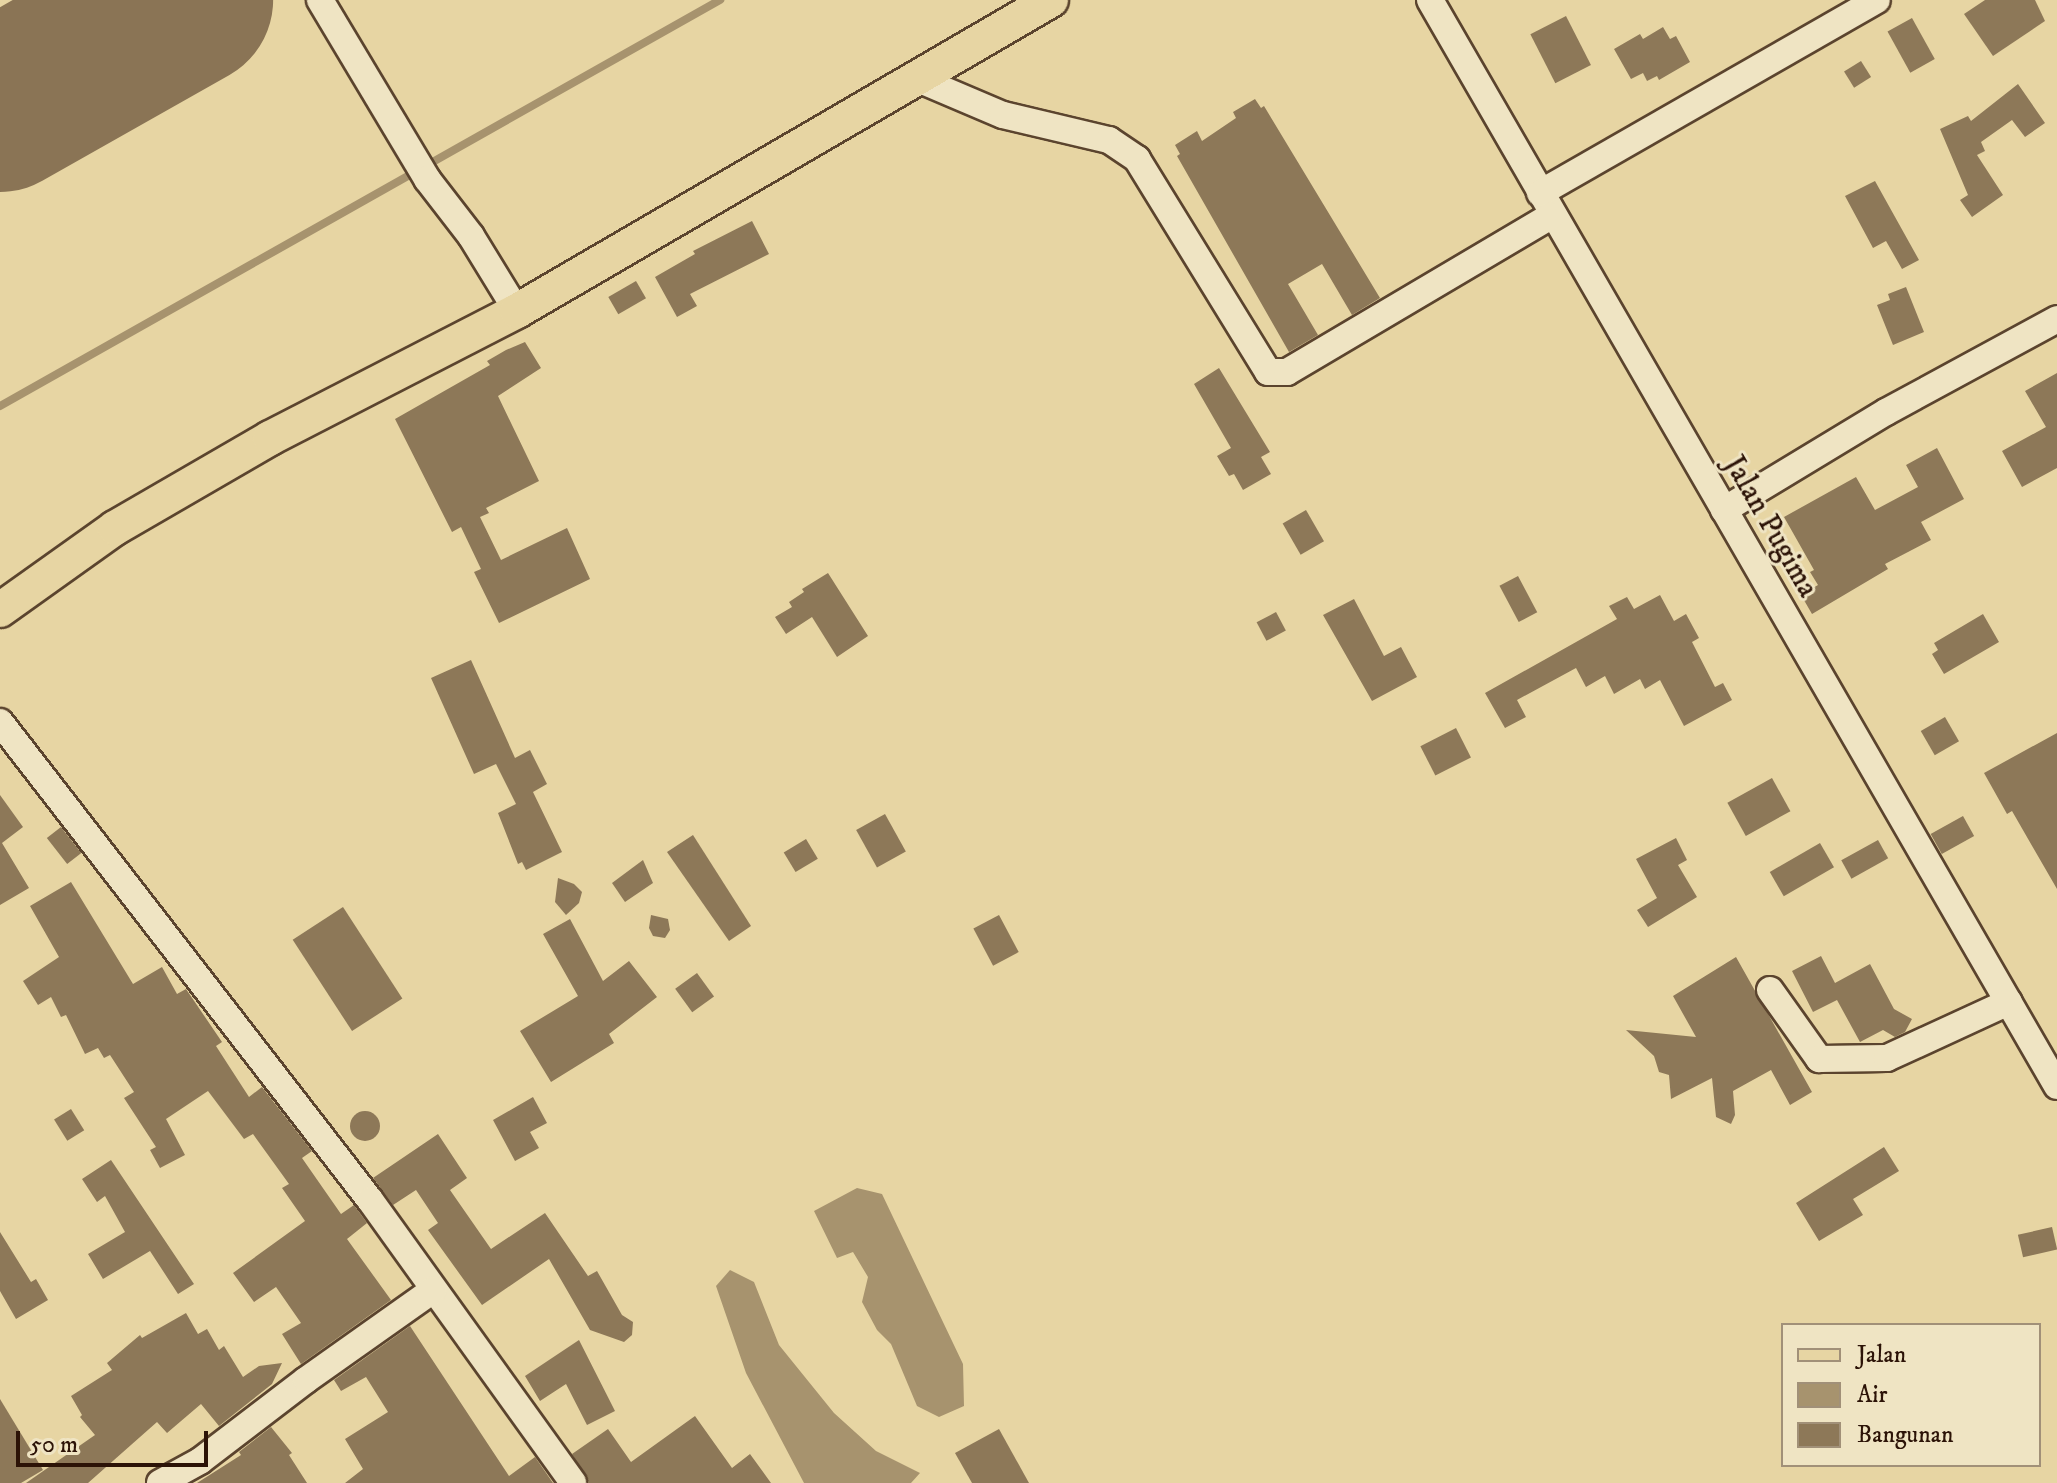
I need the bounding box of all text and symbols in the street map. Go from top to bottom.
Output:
street label: Jalan Pugima [1715,450,1825,604]
legend [1781,1323,2041,1467]
text: Jalan [1857,1340,1906,1370]
text: Air [1857,1380,1887,1410]
scale bar [20,1415,212,1465]
text: Bangunan [1857,1420,1953,1450]
text: 50 m [30,1430,78,1460]

